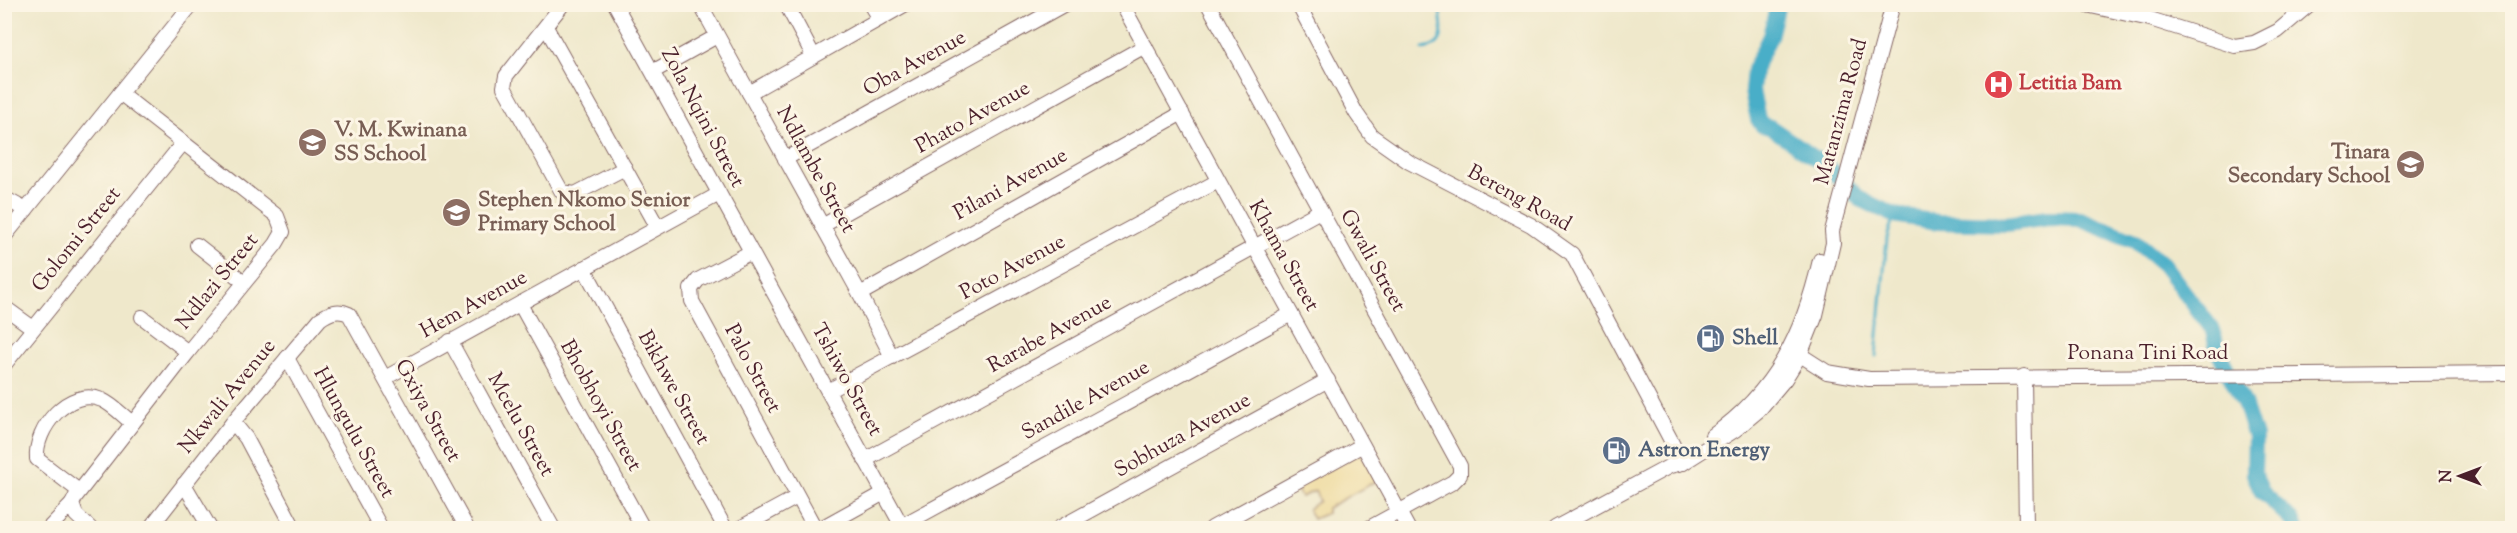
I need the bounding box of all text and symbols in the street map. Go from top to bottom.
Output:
street label: Oba Avenue [858,23,972,105]
street label: Matanzima Road [1808,35,1876,189]
street label: Zola Nqini Street [652,43,752,193]
hospital icon: Letitia Bam [1982,68,2014,100]
place label: Letitia Bam [2019,69,2123,99]
street label: Phato Avenue [910,74,1036,162]
street label: Ndlambe Street [768,101,862,239]
place label: V. M. Kwinana SS School [334,116,467,170]
school or university icon: V. M. Kwinana SS School [297,127,329,159]
place label: Tinara Secondary School [2228,138,2390,192]
street label: Pilani Avenue [949,141,1073,229]
school or university icon: Tinara Secondary School [2395,149,2427,181]
street label: Bereng Road [1462,158,1577,240]
street label: Golomi Street [25,181,129,299]
place label: Stephen Nkomo Senior Primary School [478,186,690,240]
street label: Khama Street [1240,195,1326,317]
school or university icon: Stephen Nkomo Senior Primary School [441,197,473,229]
street label: Gwali Street [1331,204,1413,318]
street label: Ndlazi Street [170,227,266,337]
street label: Poto Avenue [955,228,1071,308]
street label: Hem Avenue [415,263,533,347]
street label: Rarabe Avenue [983,288,1117,382]
street label: Tshiwo Street [803,318,889,442]
street label: Palo Street [716,319,788,419]
fuel station icon: Shell [1695,323,1727,355]
place label: Shell [1732,324,1778,354]
street label: Bikhwe Street [629,325,717,451]
street label: Nkwali Avenue [172,333,284,461]
street label: Bhobhoyi Street [551,335,649,477]
street label: Ponana Tini Road [2068,339,2229,369]
street label: Sandile Avenue [1017,353,1155,449]
street label: Gxiya Street [386,354,468,468]
street label: Hlungulu Street [305,362,401,504]
street label: Mcelu Street [479,368,561,482]
street label: Sobhuza Avenue [1109,386,1257,486]
fuel station icon: Astron Energy [1601,435,1633,467]
place label: Astron Energy [1638,436,1771,466]
north arrow [2430,446,2490,506]
text: N [2436,469,2459,482]

